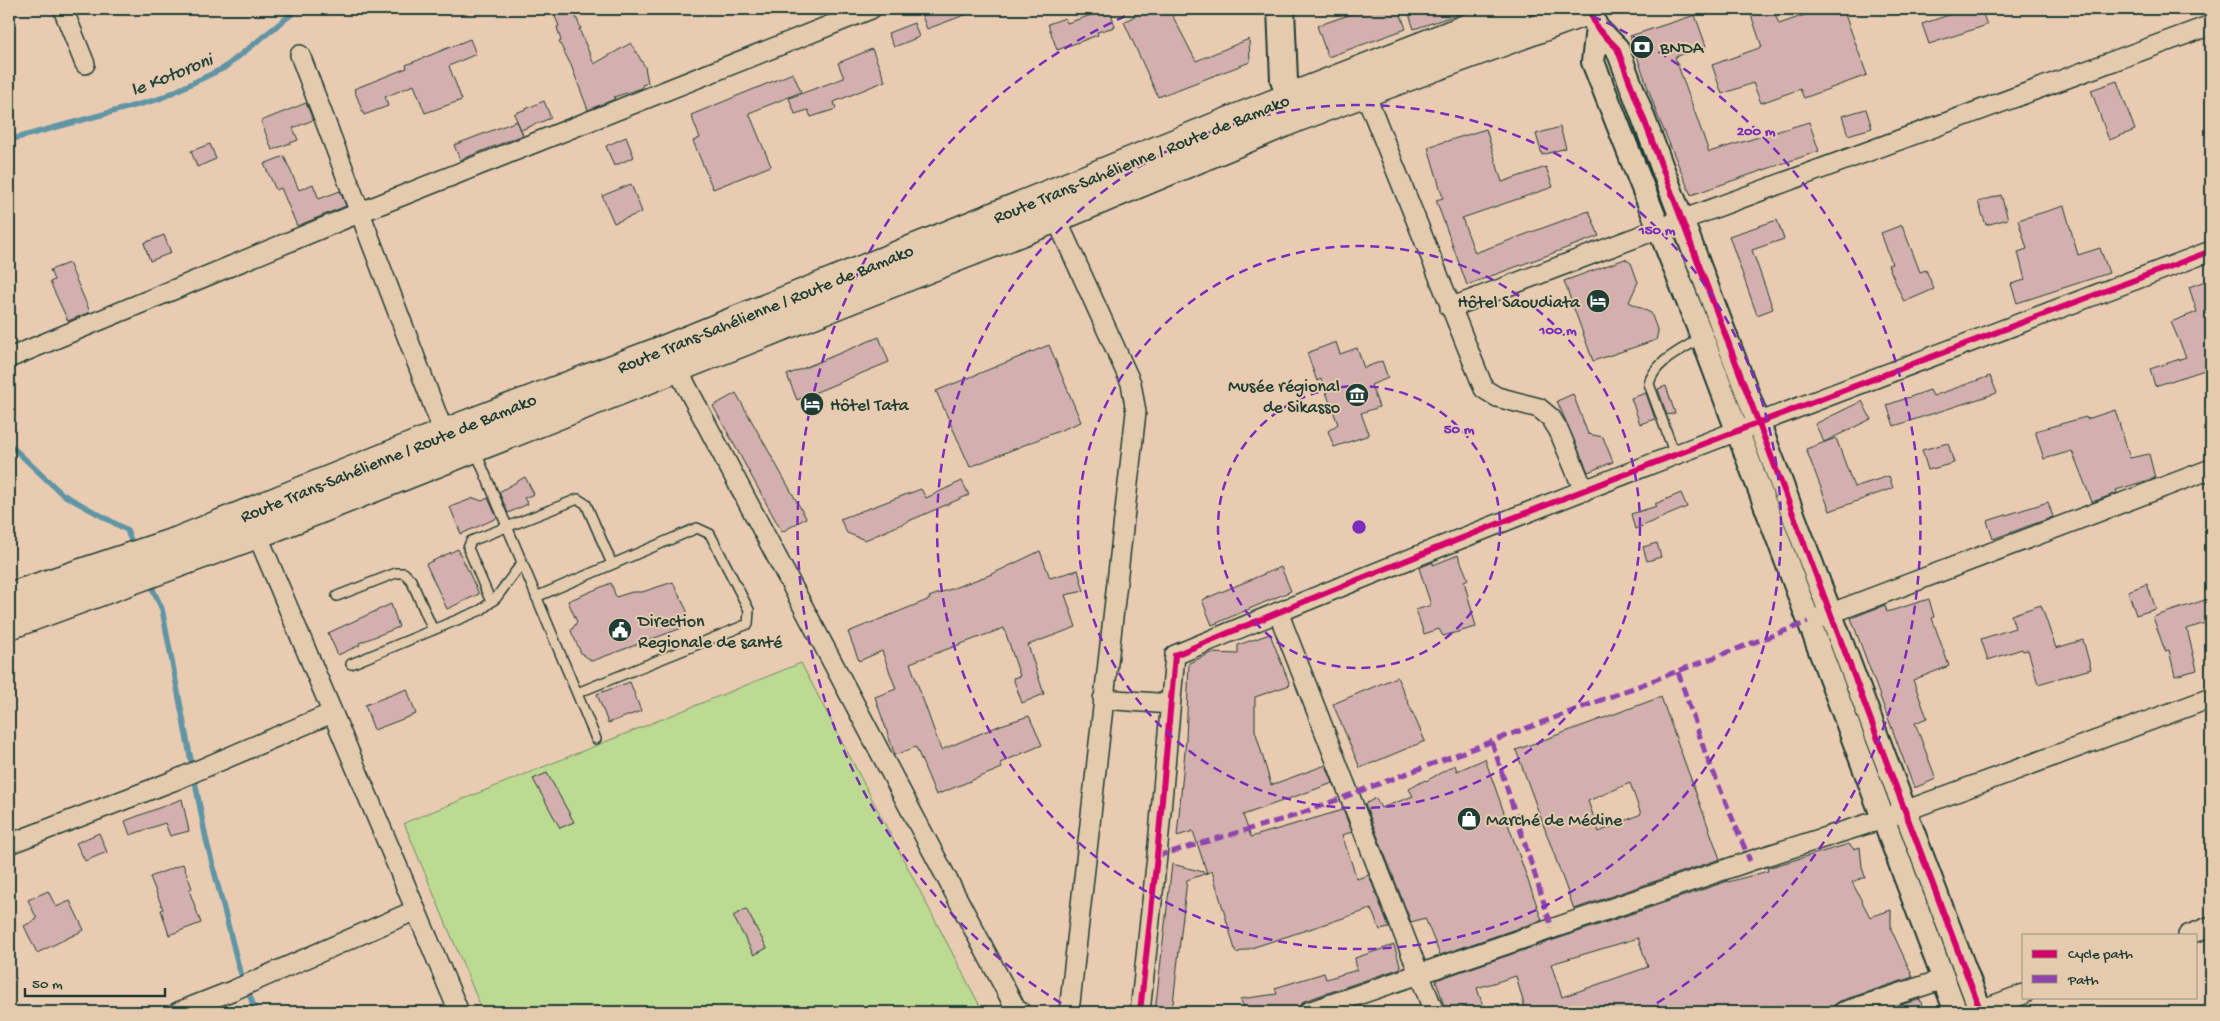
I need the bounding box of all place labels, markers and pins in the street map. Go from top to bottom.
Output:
bank icon: BNDA [1629,34,1655,60]
place label: BNDA [1659,39,1705,60]
hotel icon: Hôtel Saoudiata [1585,288,1611,314]
place label: Hôtel Saoudiata [1458,293,1581,314]
place label: Musée régional de Sikasso [1228,377,1340,419]
museum icon: Musée régional de Sikasso [1344,382,1370,408]
hotel icon: Hôtel Tata [799,391,825,417]
place label: Hôtel Tata [830,396,910,417]
centre of rings [1350,518,1368,536]
place label: Direction Regionale de santé [637,612,783,654]
public building icon: Direction Regionale de santé [607,617,633,643]
shop icon: Marché de Médine [1456,806,1482,832]
place label: Marché de Médine [1486,811,1623,832]

